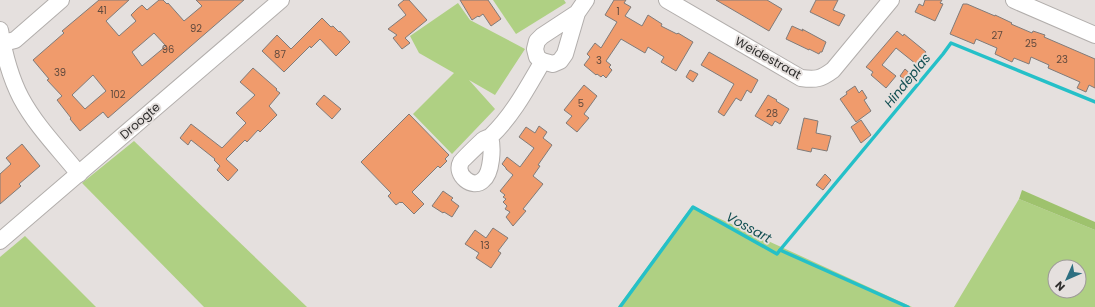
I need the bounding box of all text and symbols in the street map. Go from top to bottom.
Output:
house number: 41 [97,3,107,18]
house number: 1 [616,4,620,19]
house number: 92 [190,21,202,36]
house number: 27 [991,28,1003,43]
street label: Weidestraat [732,32,804,83]
house number: 25 [1025,36,1037,51]
house number: 96 [162,42,174,57]
house number: 87 [274,47,286,62]
water label: Hindeplas [880,49,935,112]
house number: 23 [1056,52,1068,67]
house number: 3 [596,53,602,68]
house number: 39 [54,65,66,80]
house number: 102 [110,87,126,102]
house number: 5 [578,96,584,111]
street label: Droogte [116,98,163,143]
house number: 28 [766,106,778,121]
water label: Vossart [723,207,775,248]
house number: 13 [480,238,490,253]
north arrow [1047,259,1087,299]
text: N [1051,277,1069,295]

